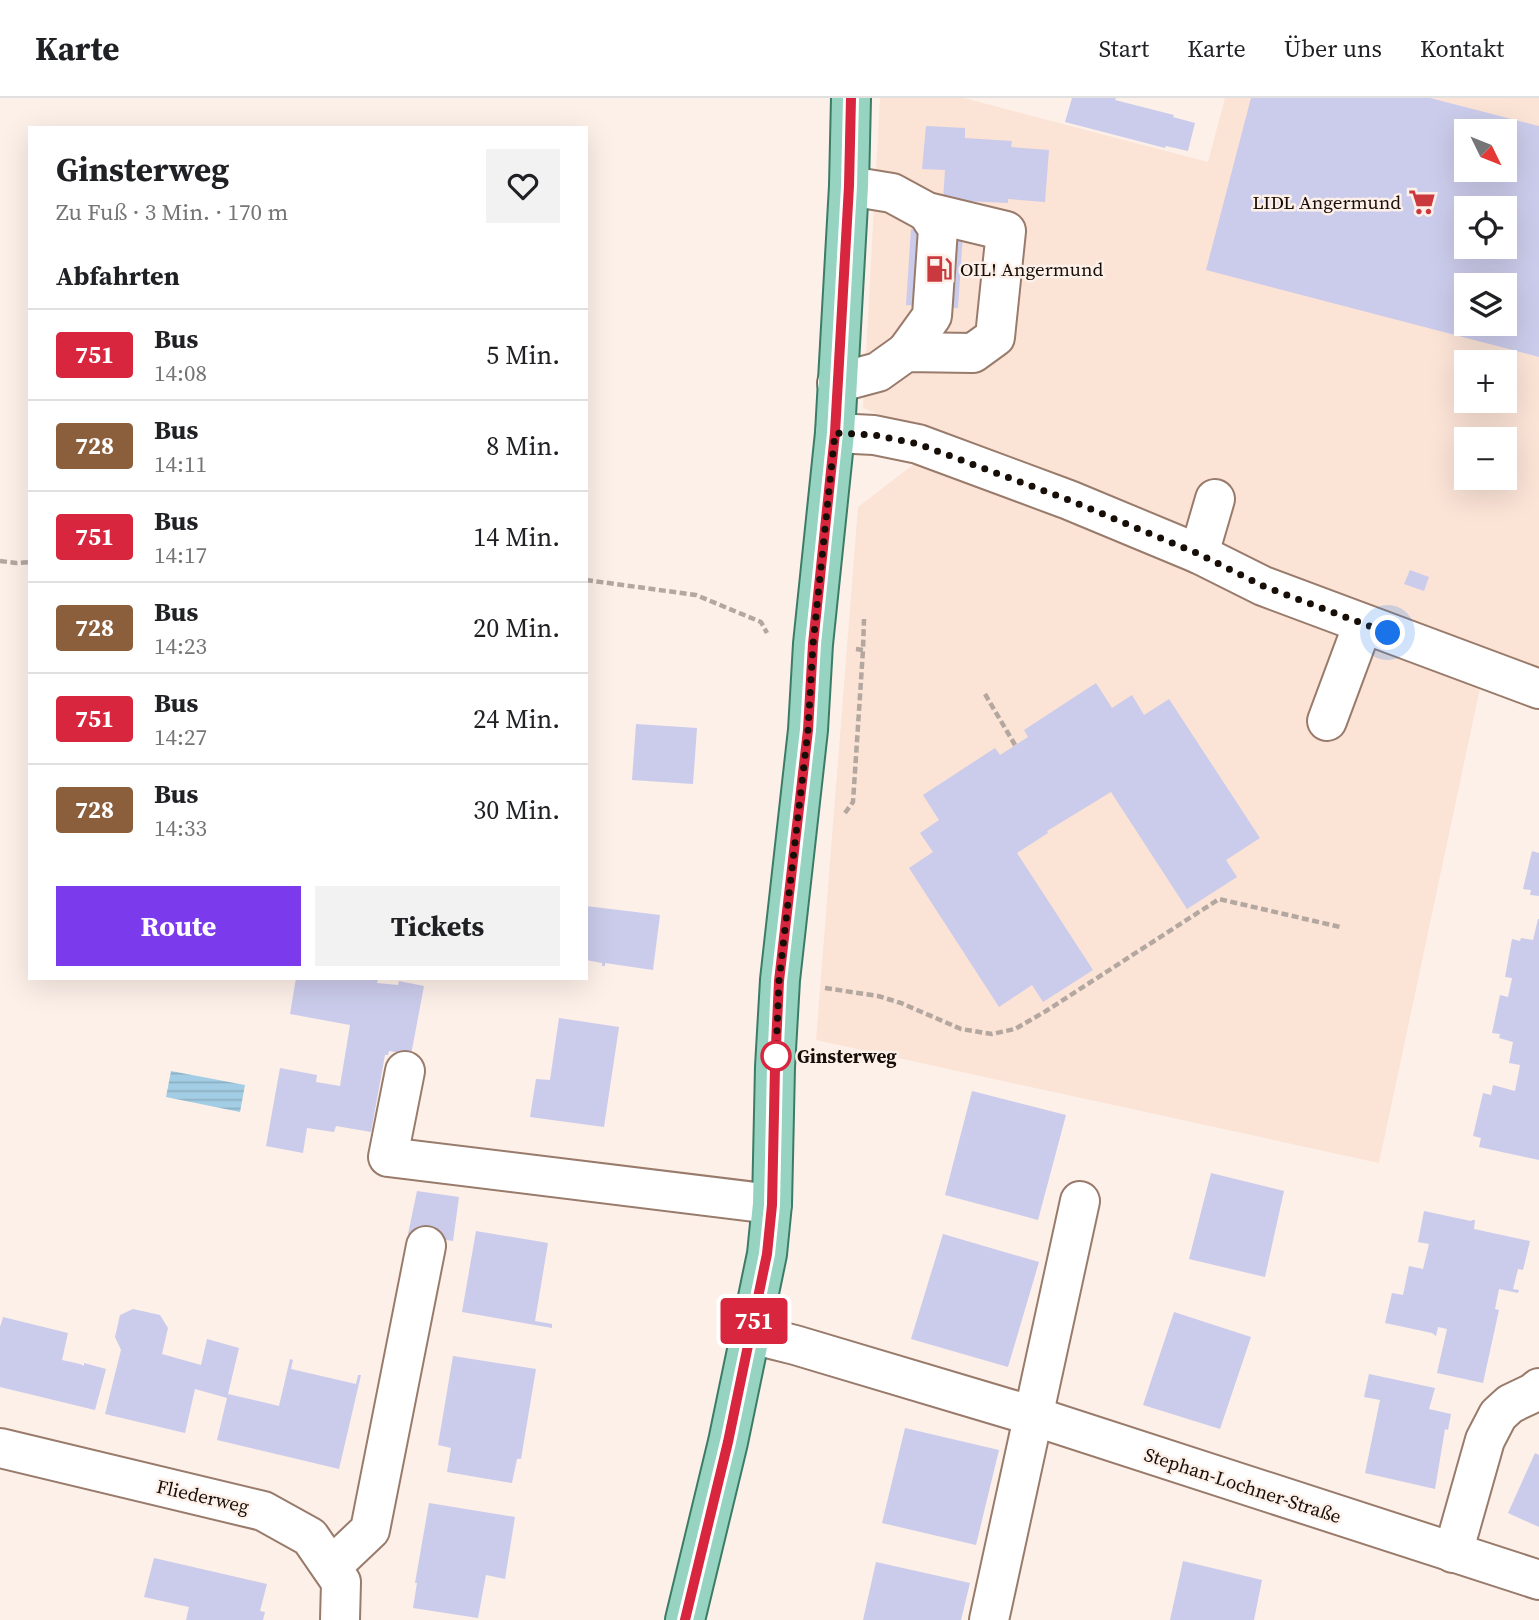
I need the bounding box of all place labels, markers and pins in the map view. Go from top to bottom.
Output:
supermarket icon: LIDL Angermund [1407,187,1437,217]
place label: LIDL Angermund [1252,189,1401,215]
fuel station icon: OIL! Angermund [924,254,954,284]
place label: OIL! Angermund [960,256,1103,282]
marker: Ginsterweg [761,1041,791,1071]
place label: Ginsterweg [797,1043,897,1069]

